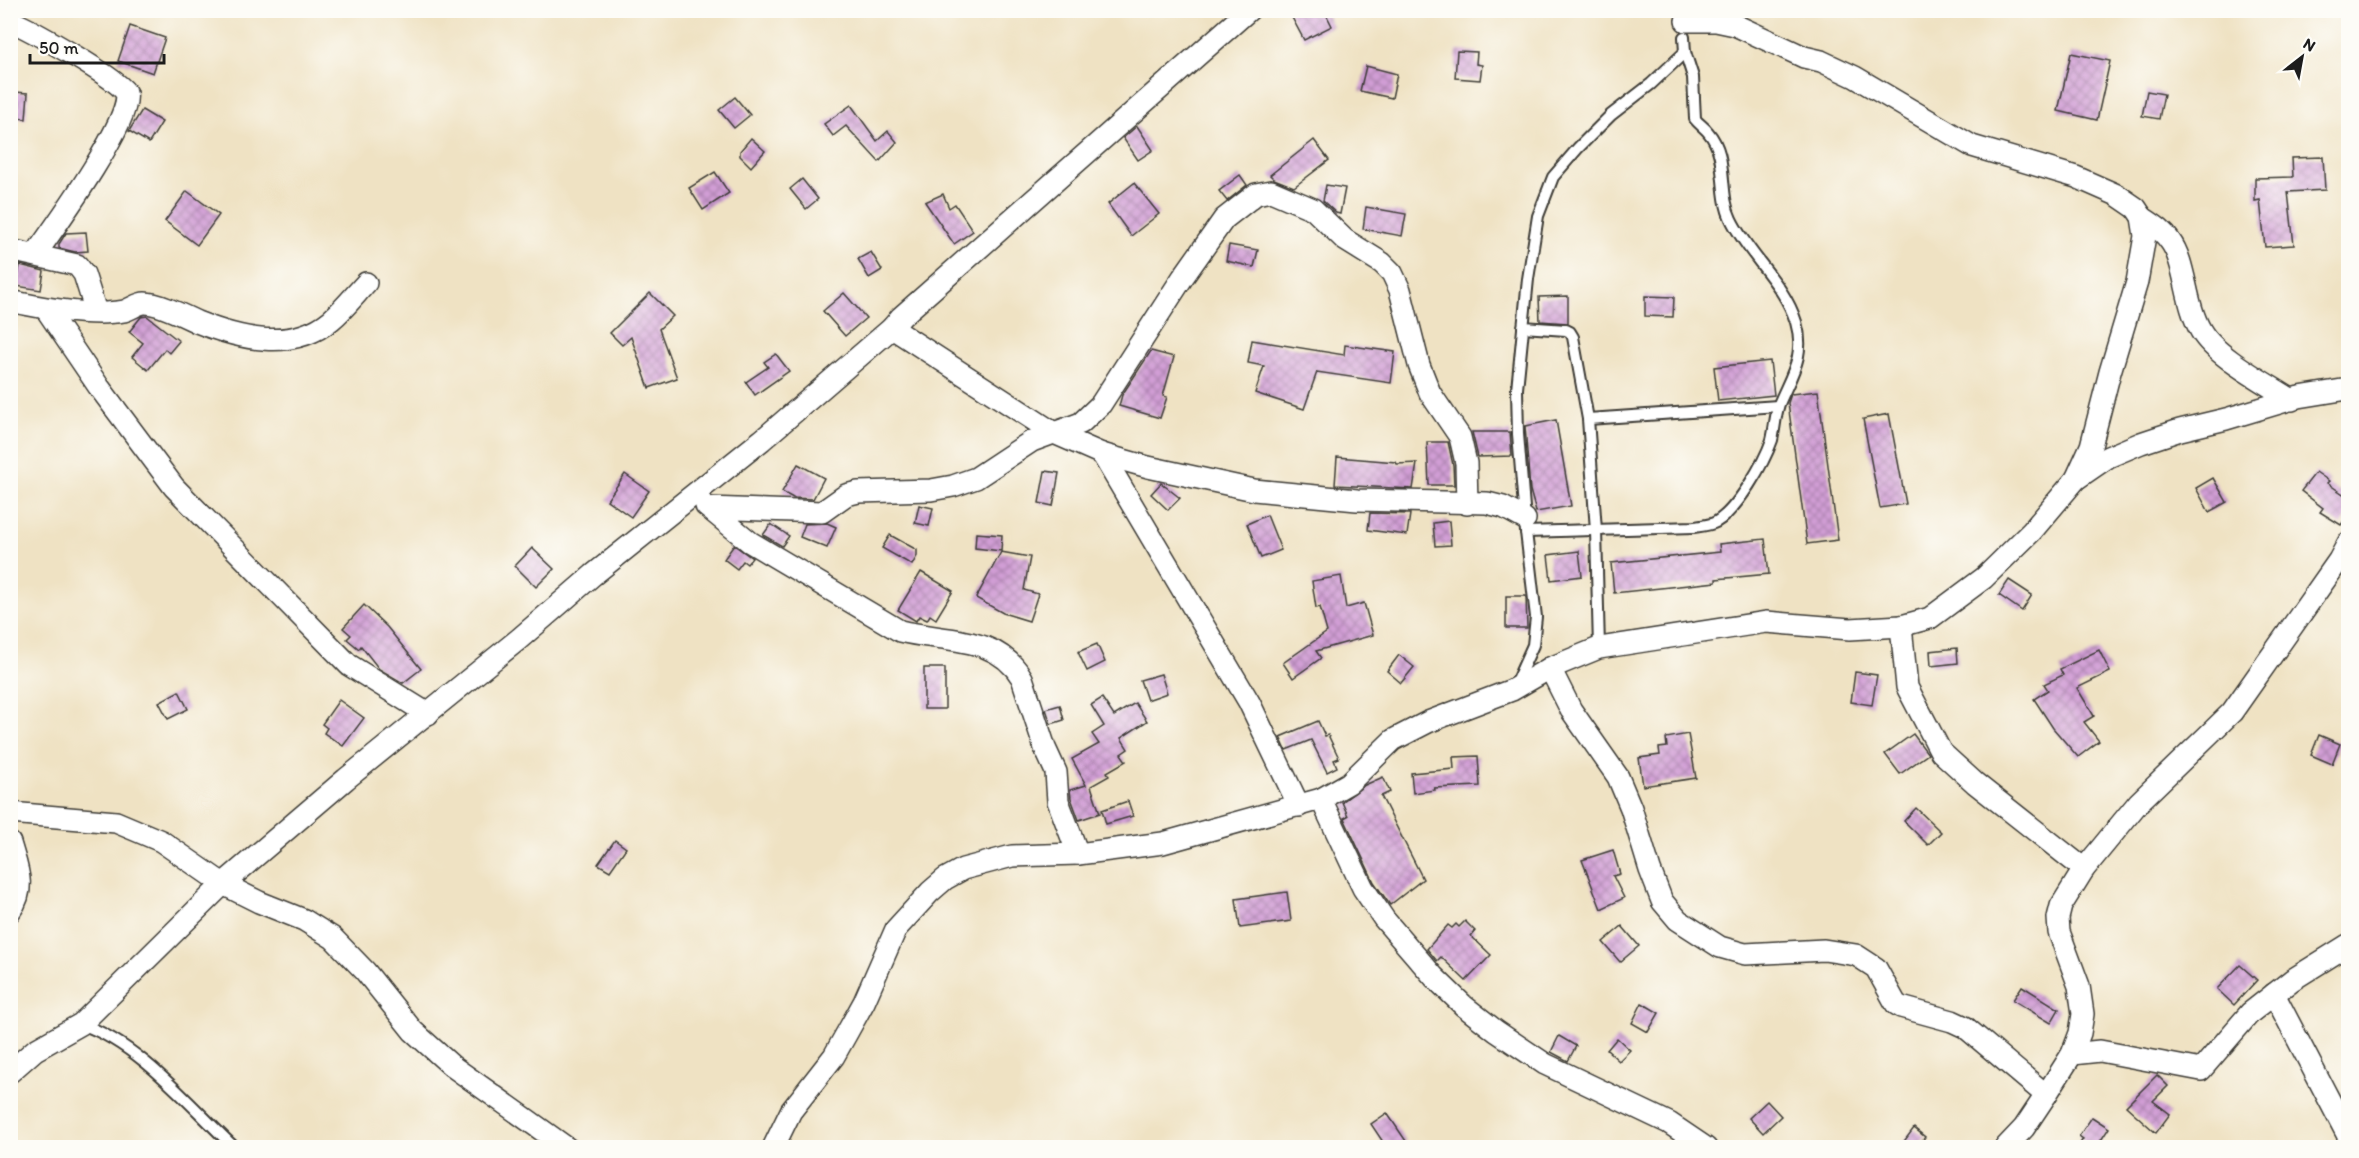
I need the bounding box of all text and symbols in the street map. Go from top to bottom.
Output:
scale bar [30,27,164,65]
north arrow [2272,27,2332,87]
text: N [2300,34,2319,55]
text: 50 m [39,37,79,59]

